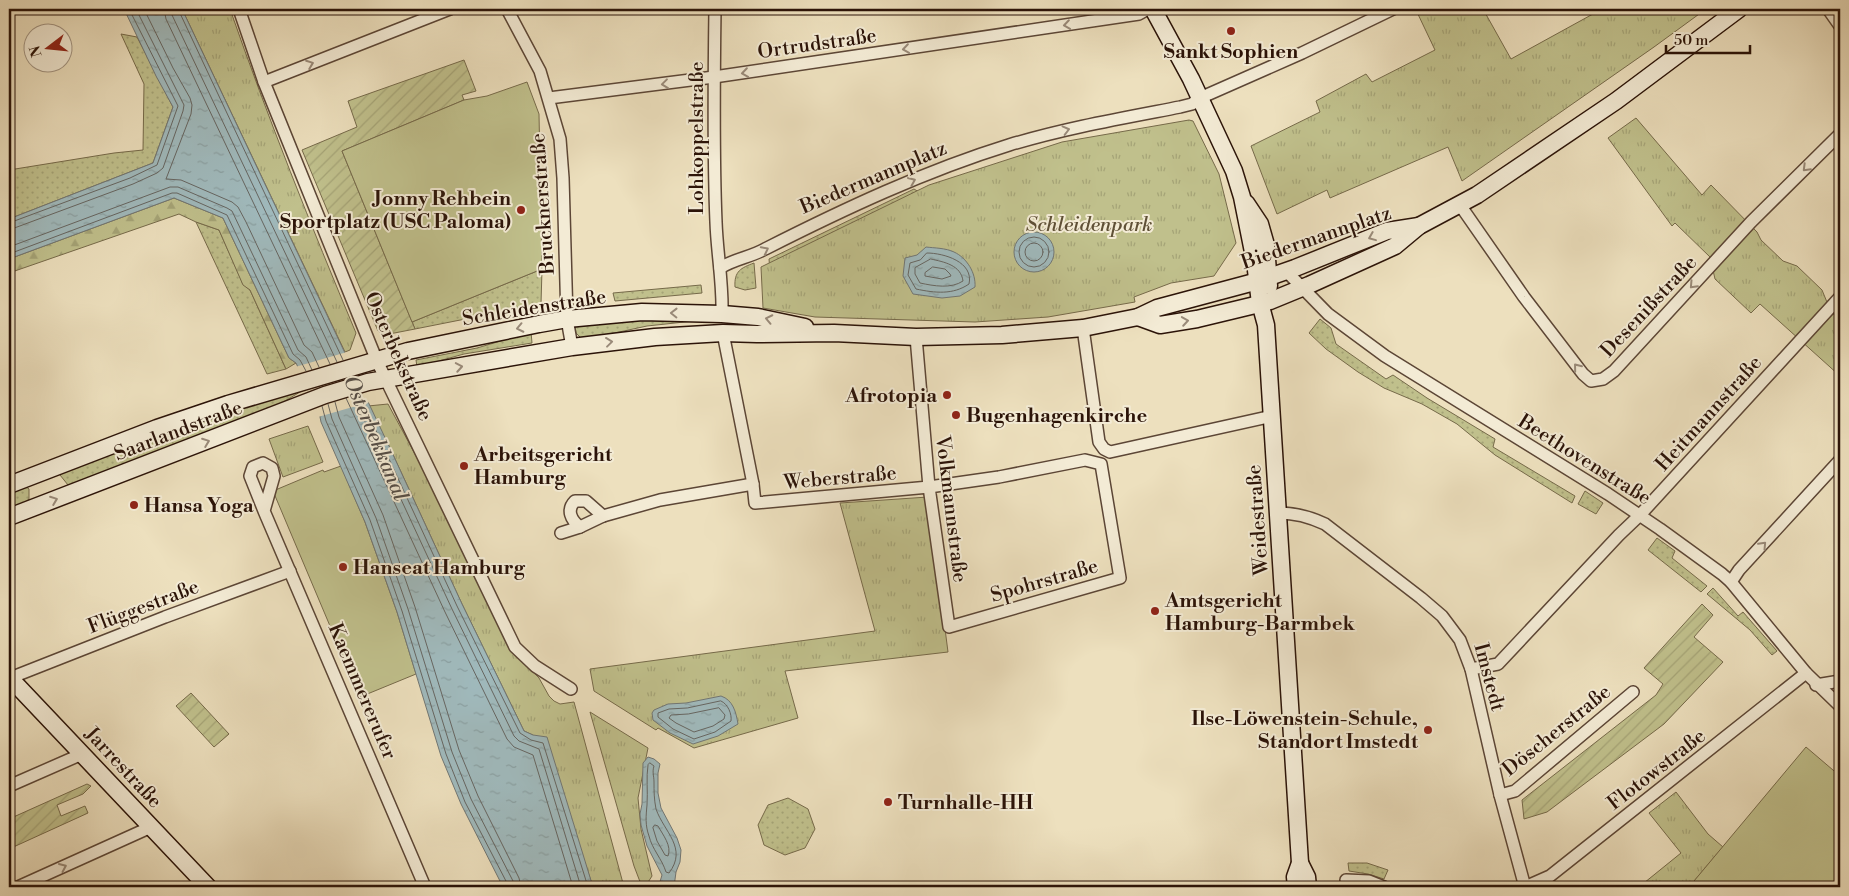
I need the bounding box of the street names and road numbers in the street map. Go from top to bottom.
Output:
street label: Ortrudstraße [756,24,878,65]
street label: Lohkoppelstraße [685,62,710,214]
street label: Brucknerstraße [526,132,561,277]
street label: Biedermannplatz [796,136,951,221]
street label: Biedermannplatz [1237,201,1395,276]
street label: Desenißstraße [1596,251,1703,363]
street label: Schleidenstraße [461,285,608,332]
street label: Osterbekstraße [358,288,437,425]
street label: Heitmannstraße [1651,351,1768,477]
street label: Saarlandstraße [111,395,246,467]
street label: Beethovenstraße [1512,409,1655,511]
street label: Volkmannstraße [929,433,972,584]
street label: Weberstraße [782,461,898,496]
street label: Weidestraße [1242,464,1275,577]
street label: Spohrstraße [988,554,1101,609]
street label: Flüggestraße [84,575,203,640]
street label: Kaemmererufer [322,620,402,764]
street label: Imstedt [1467,641,1510,714]
street label: Döscherstraße [1498,680,1616,782]
street label: Jarrestraße [78,721,167,814]
street label: Flotowstraße [1603,724,1711,816]

